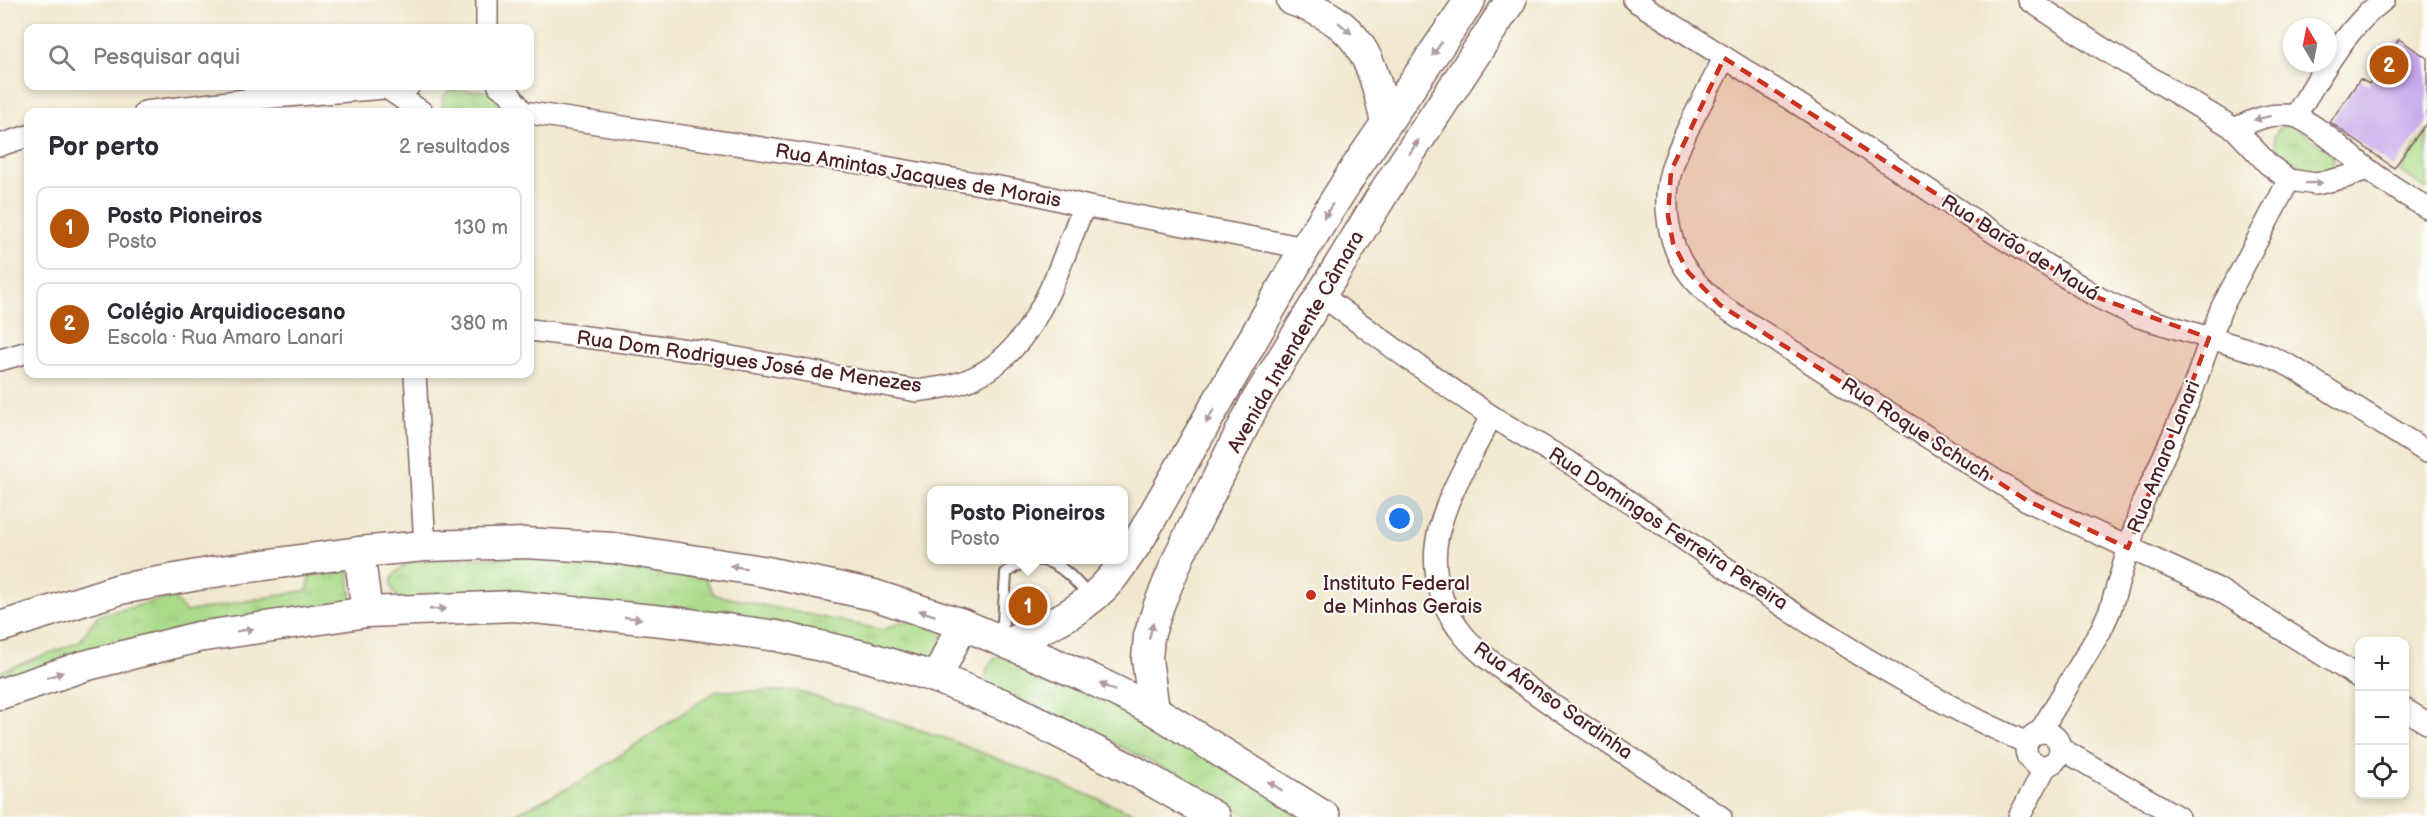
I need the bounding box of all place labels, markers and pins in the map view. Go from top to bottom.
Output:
pin: 2 [2370,42,2408,88]
place label: Instituto Federal de Minhas Gerais [1323,572,1482,619]
pin: 1 [1008,584,1048,628]
marker: Instituto Federal de Minhas Gerais [1304,588,1318,602]

